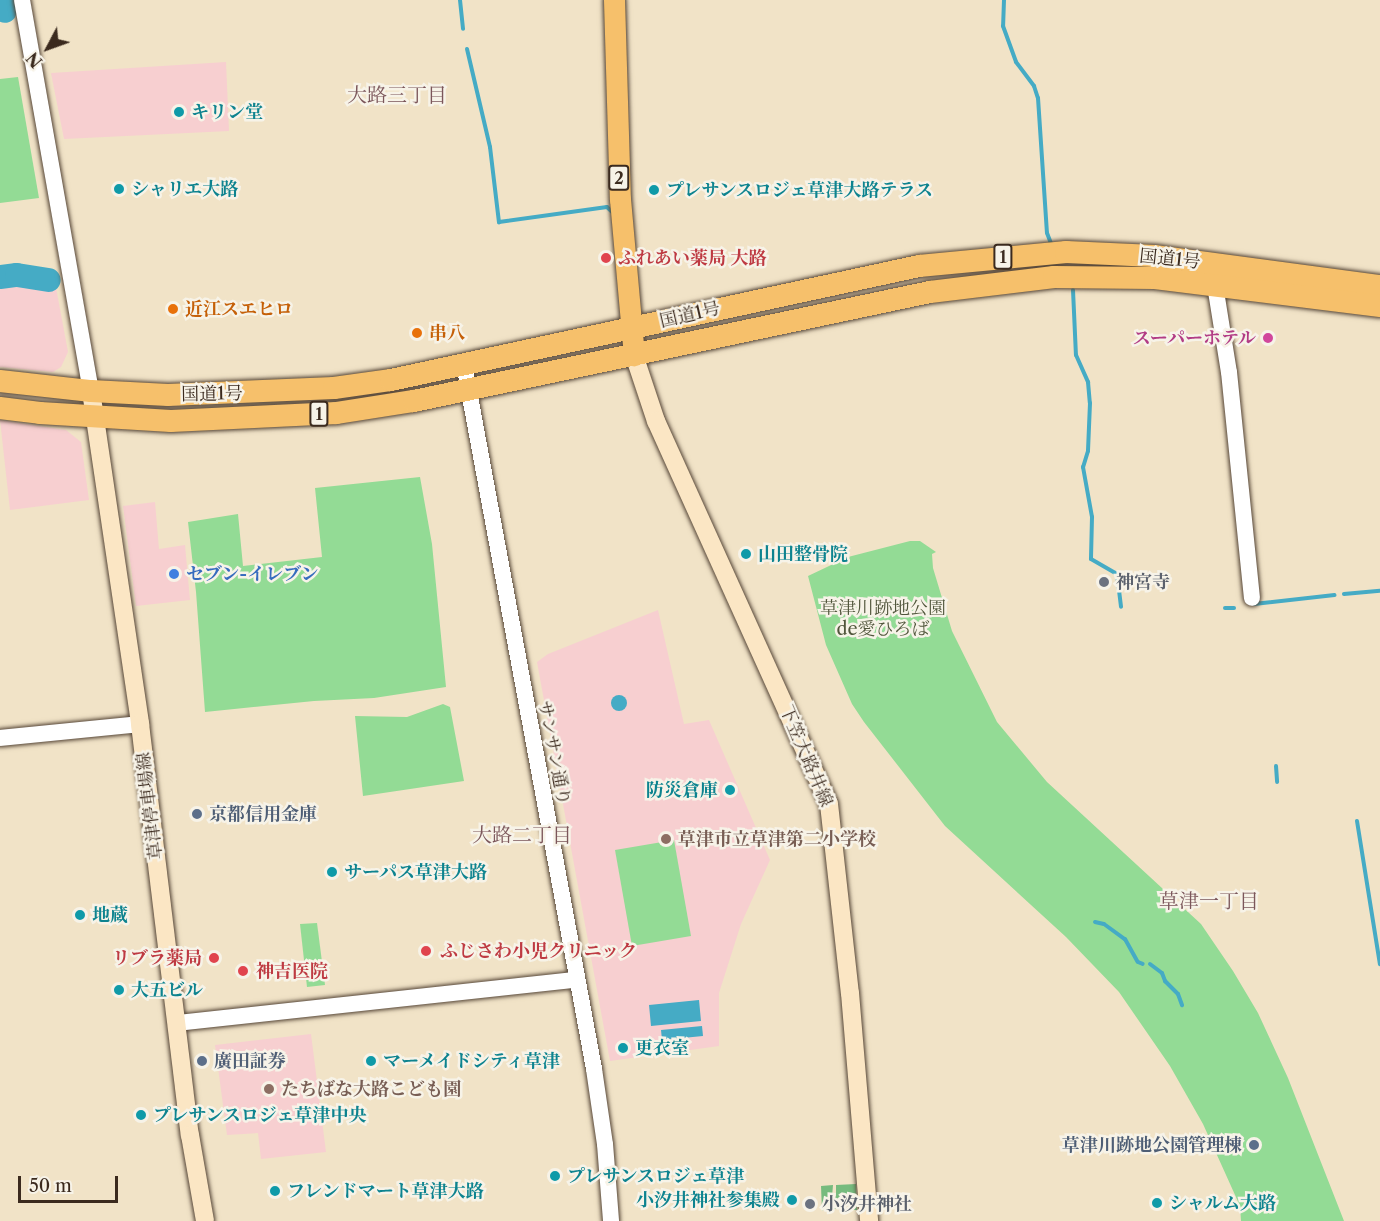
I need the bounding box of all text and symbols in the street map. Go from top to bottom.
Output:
north arrow [18,18,78,78]
text: N [22,48,47,72]
district label: 大路三丁目 [347,83,447,107]
place label: キリン堂 [191,101,263,123]
marker: キリン堂 [172,105,186,119]
road number: 2 [607,165,631,191]
place label: シャリエ大路 [131,178,239,200]
place label: プレサンスロジェ草津大路テラス [666,179,936,201]
marker: シャリエ大路 [112,182,126,196]
marker: プレサンスロジェ草津大路テラス [647,183,661,197]
road number: 1 [992,244,1014,270]
street label: 国道1号 [1138,245,1202,273]
place label: ふれあい薬局 大路 [618,247,767,269]
marker: ふれあい薬局 大路 [599,251,613,265]
place label: 近江スエヒロ [185,298,293,320]
street label: 国道1号 [658,298,722,332]
marker: 近江スエヒロ [166,302,180,316]
place label: 串八 [429,322,465,344]
marker: 串八 [410,326,424,340]
place label: スーパーホテル [1131,327,1256,349]
marker: スーパーホテル [1261,331,1275,345]
street label: 国道1号 [181,383,243,405]
road number: 1 [308,401,330,427]
place label: 山田整骨院 [758,543,848,565]
marker: 山田整骨院 [739,547,753,561]
place label: セブン-イレブン [186,563,320,585]
marker: セブン-イレブン [167,567,181,581]
place label: 神宮寺 [1116,571,1170,593]
marker: 神宮寺 [1097,575,1111,589]
park label: 草津川跡地公園 de愛ひろば [820,598,946,640]
street label: サンサン通り [533,698,575,808]
street label: 下笠大路井線 [775,702,837,810]
street label: 草津停車場線 [133,751,167,861]
place label: 防災倉庫 [646,779,718,801]
marker: 防災倉庫 [723,783,737,797]
place label: 京都信用金庫 [209,803,317,825]
marker: 京都信用金庫 [190,807,204,821]
district label: 大路二丁目 [472,823,572,847]
place label: 草津市立草津第二小学校 [678,828,876,850]
marker: 草津市立草津第二小学校 [659,832,673,846]
place label: サーパス草津大路 [344,861,488,883]
marker: サーパス草津大路 [325,865,339,879]
district label: 草津一丁目 [1159,889,1259,913]
place label: 地蔵 [92,904,128,926]
marker: 地蔵 [73,908,87,922]
place label: ふじさわ小児クリニック [440,940,638,962]
marker: ふじさわ小児クリニック [417,942,435,960]
place label: リブラ薬局 [112,947,202,969]
marker: リブラ薬局 [207,951,221,965]
place label: 神吉医院 [256,960,328,982]
marker: 神吉医院 [234,962,252,980]
place label: 大五ビル [131,979,203,1001]
marker: 大五ビル [112,983,126,997]
place label: 更衣室 [635,1037,689,1059]
marker: 更衣室 [616,1041,630,1055]
place label: 廣田証券 [214,1050,286,1072]
place label: マーメイドシティ草津 [383,1050,563,1072]
marker: 廣田証券 [195,1054,209,1068]
marker: マーメイドシティ草津 [364,1054,378,1068]
place label: たちばな大路こども園 [281,1078,461,1100]
marker: たちばな大路こども園 [262,1082,276,1096]
place label: プレサンスロジェ草津中央 [153,1104,369,1126]
marker: プレサンスロジェ草津中央 [134,1108,148,1122]
place label: 草津川跡地公園管理棟 [1062,1134,1242,1156]
marker: 草津川跡地公園管理棟 [1247,1138,1261,1152]
scale bar [21,1164,122,1202]
place label: プレサンスロジェ草津 [567,1165,747,1187]
marker: プレサンスロジェ草津 [548,1169,562,1183]
text: 50 m [29,1175,72,1197]
place label: フレンドマート草津大路 [287,1180,485,1202]
marker: フレンドマート草津大路 [268,1184,282,1198]
place label: 小汐井神社参集殿 [636,1189,780,1211]
place label: シャルム大路 [1169,1192,1277,1214]
marker: 小汐井神社参集殿 [785,1193,799,1207]
place label: 小汐井神社 [822,1193,912,1215]
marker: シャルム大路 [1150,1196,1164,1210]
marker: 小汐井神社 [803,1197,817,1211]

